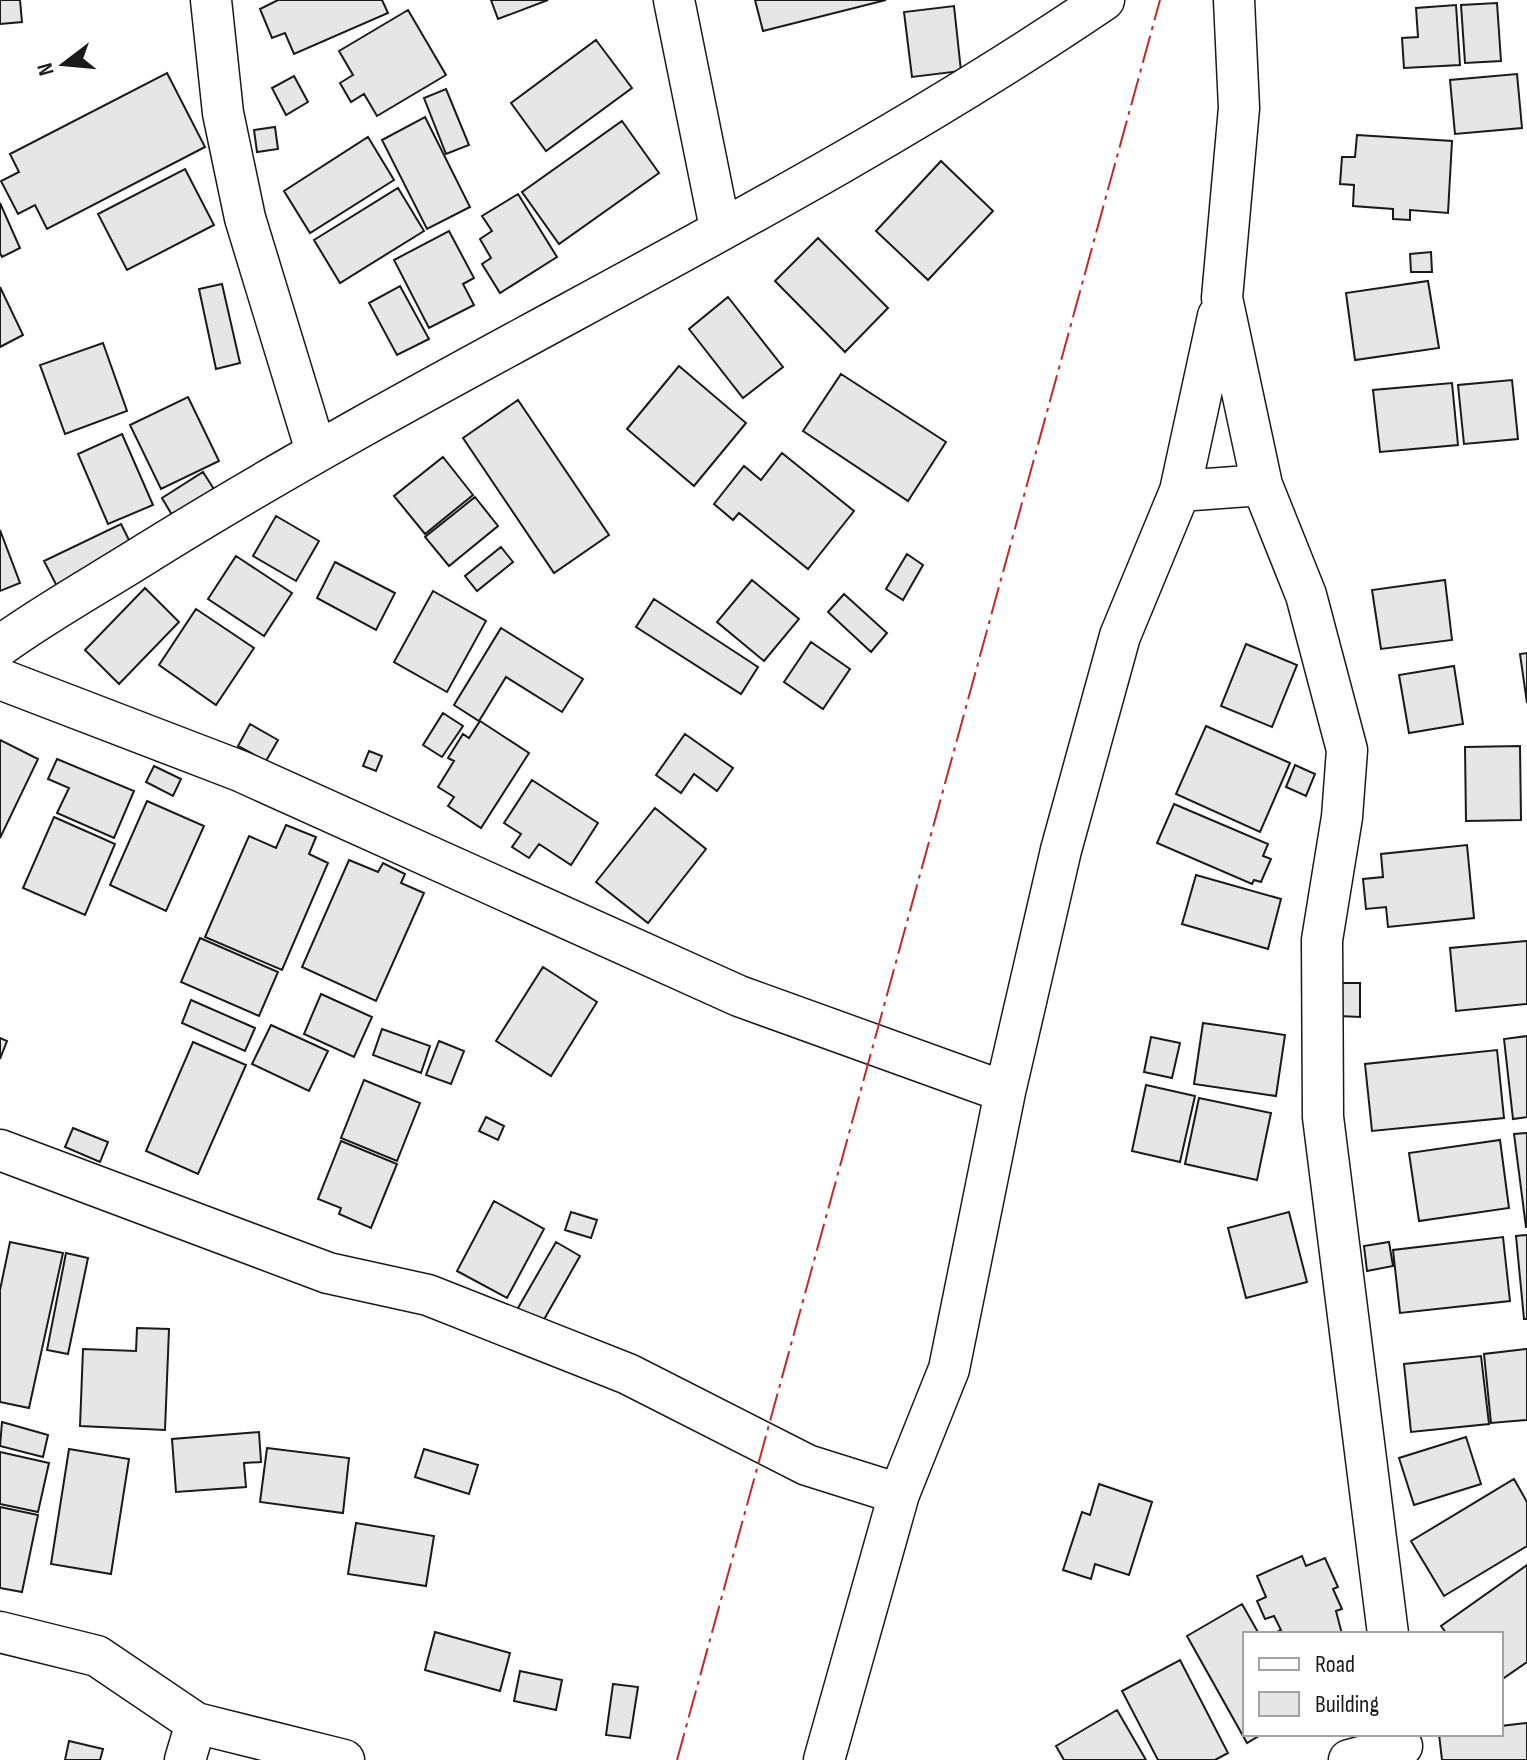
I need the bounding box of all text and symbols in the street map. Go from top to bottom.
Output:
north arrow [24,24,104,104]
text: N [32,60,61,78]
legend [1243,1632,1503,1736]
text: Road [1315,1650,1355,1679]
text: Building [1315,1690,1379,1719]

